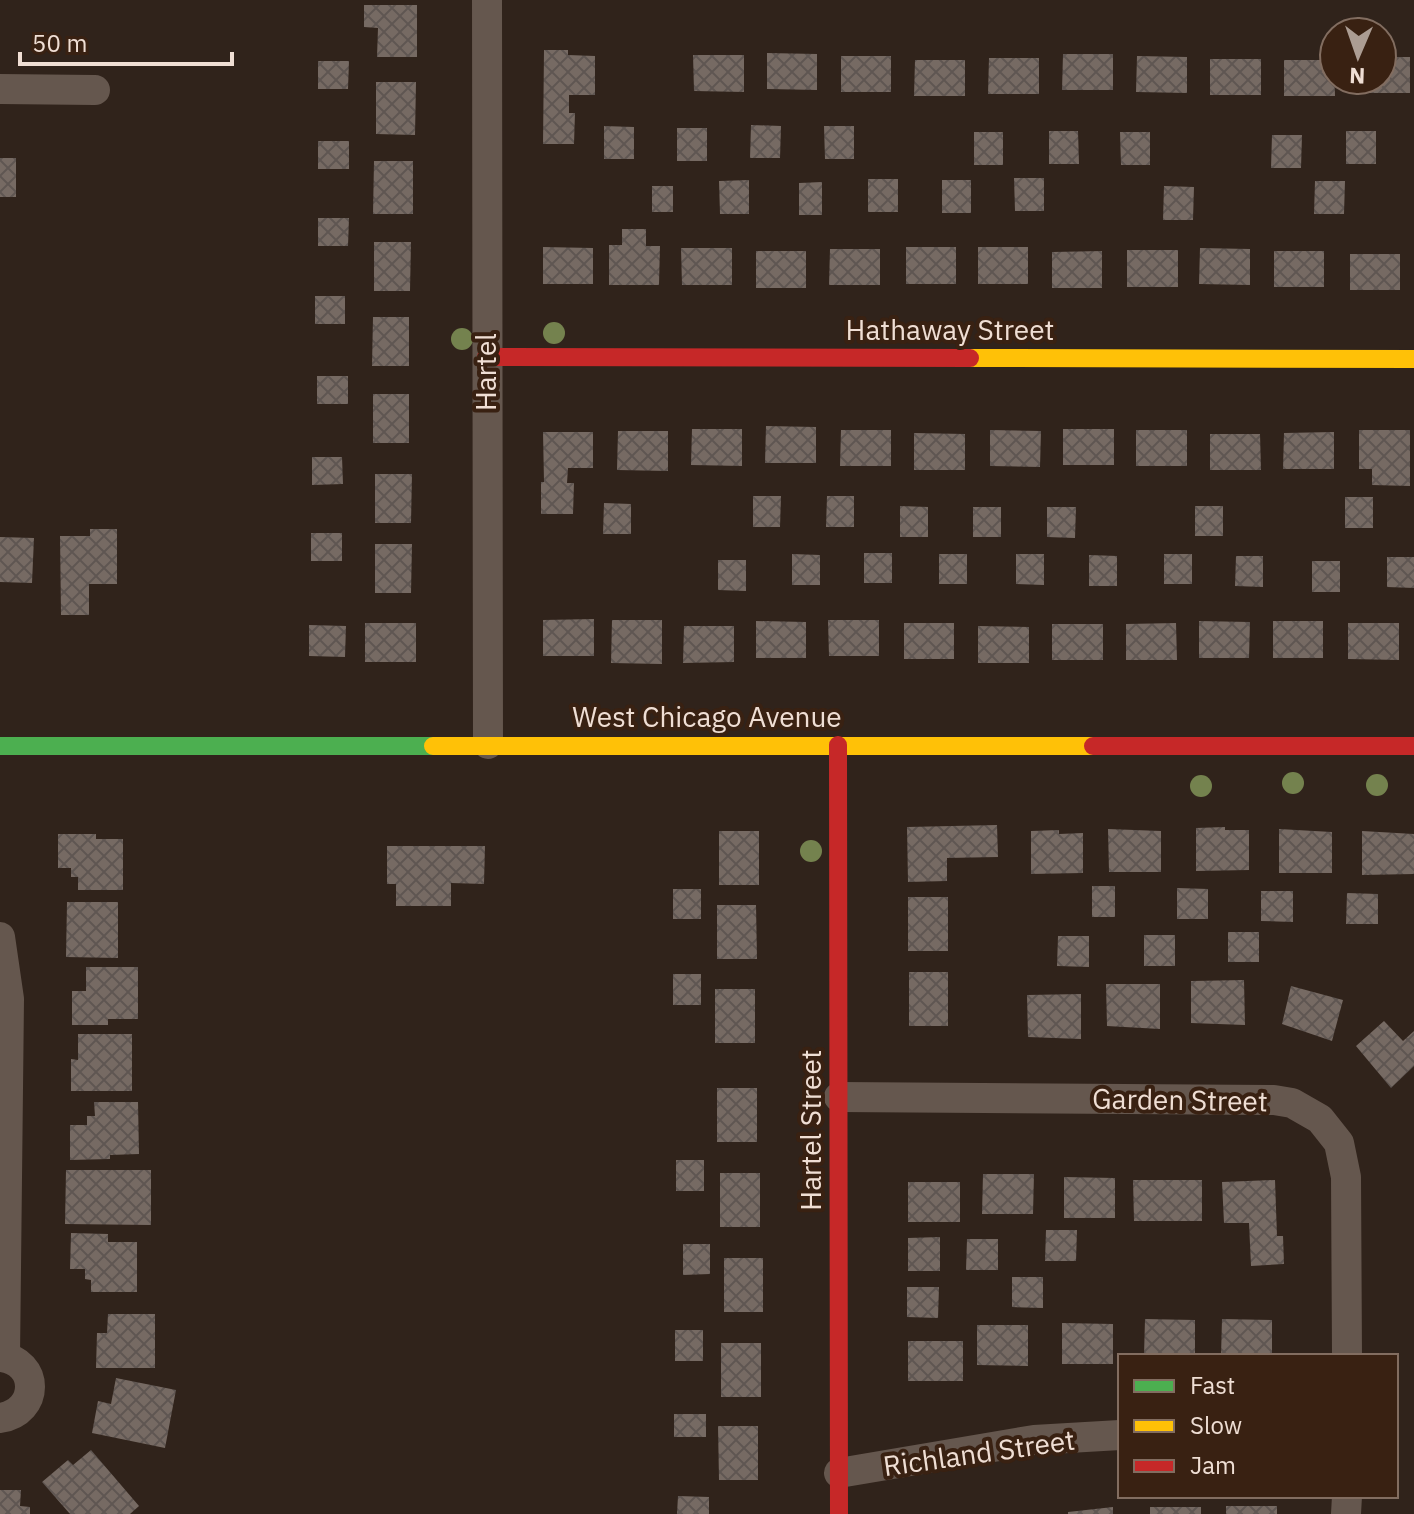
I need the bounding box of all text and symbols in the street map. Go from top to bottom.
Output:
scale bar [20,16,232,66]
north arrow [1318,16,1398,96]
text: 50 m [32,27,87,59]
text: N [1349,62,1366,91]
street label: Hathaway Street [846,311,1054,348]
street label: Hartel [467,333,504,411]
street label: West Chicago Avenue [572,698,842,735]
street label: Hartel Street [792,1049,829,1211]
street label: Garden Street [1092,1079,1268,1120]
legend [1118,1354,1398,1498]
text: Fast [1190,1369,1235,1401]
text: Slow [1190,1409,1242,1441]
street label: Richland Street [881,1421,1077,1484]
text: Jam [1190,1449,1236,1481]

